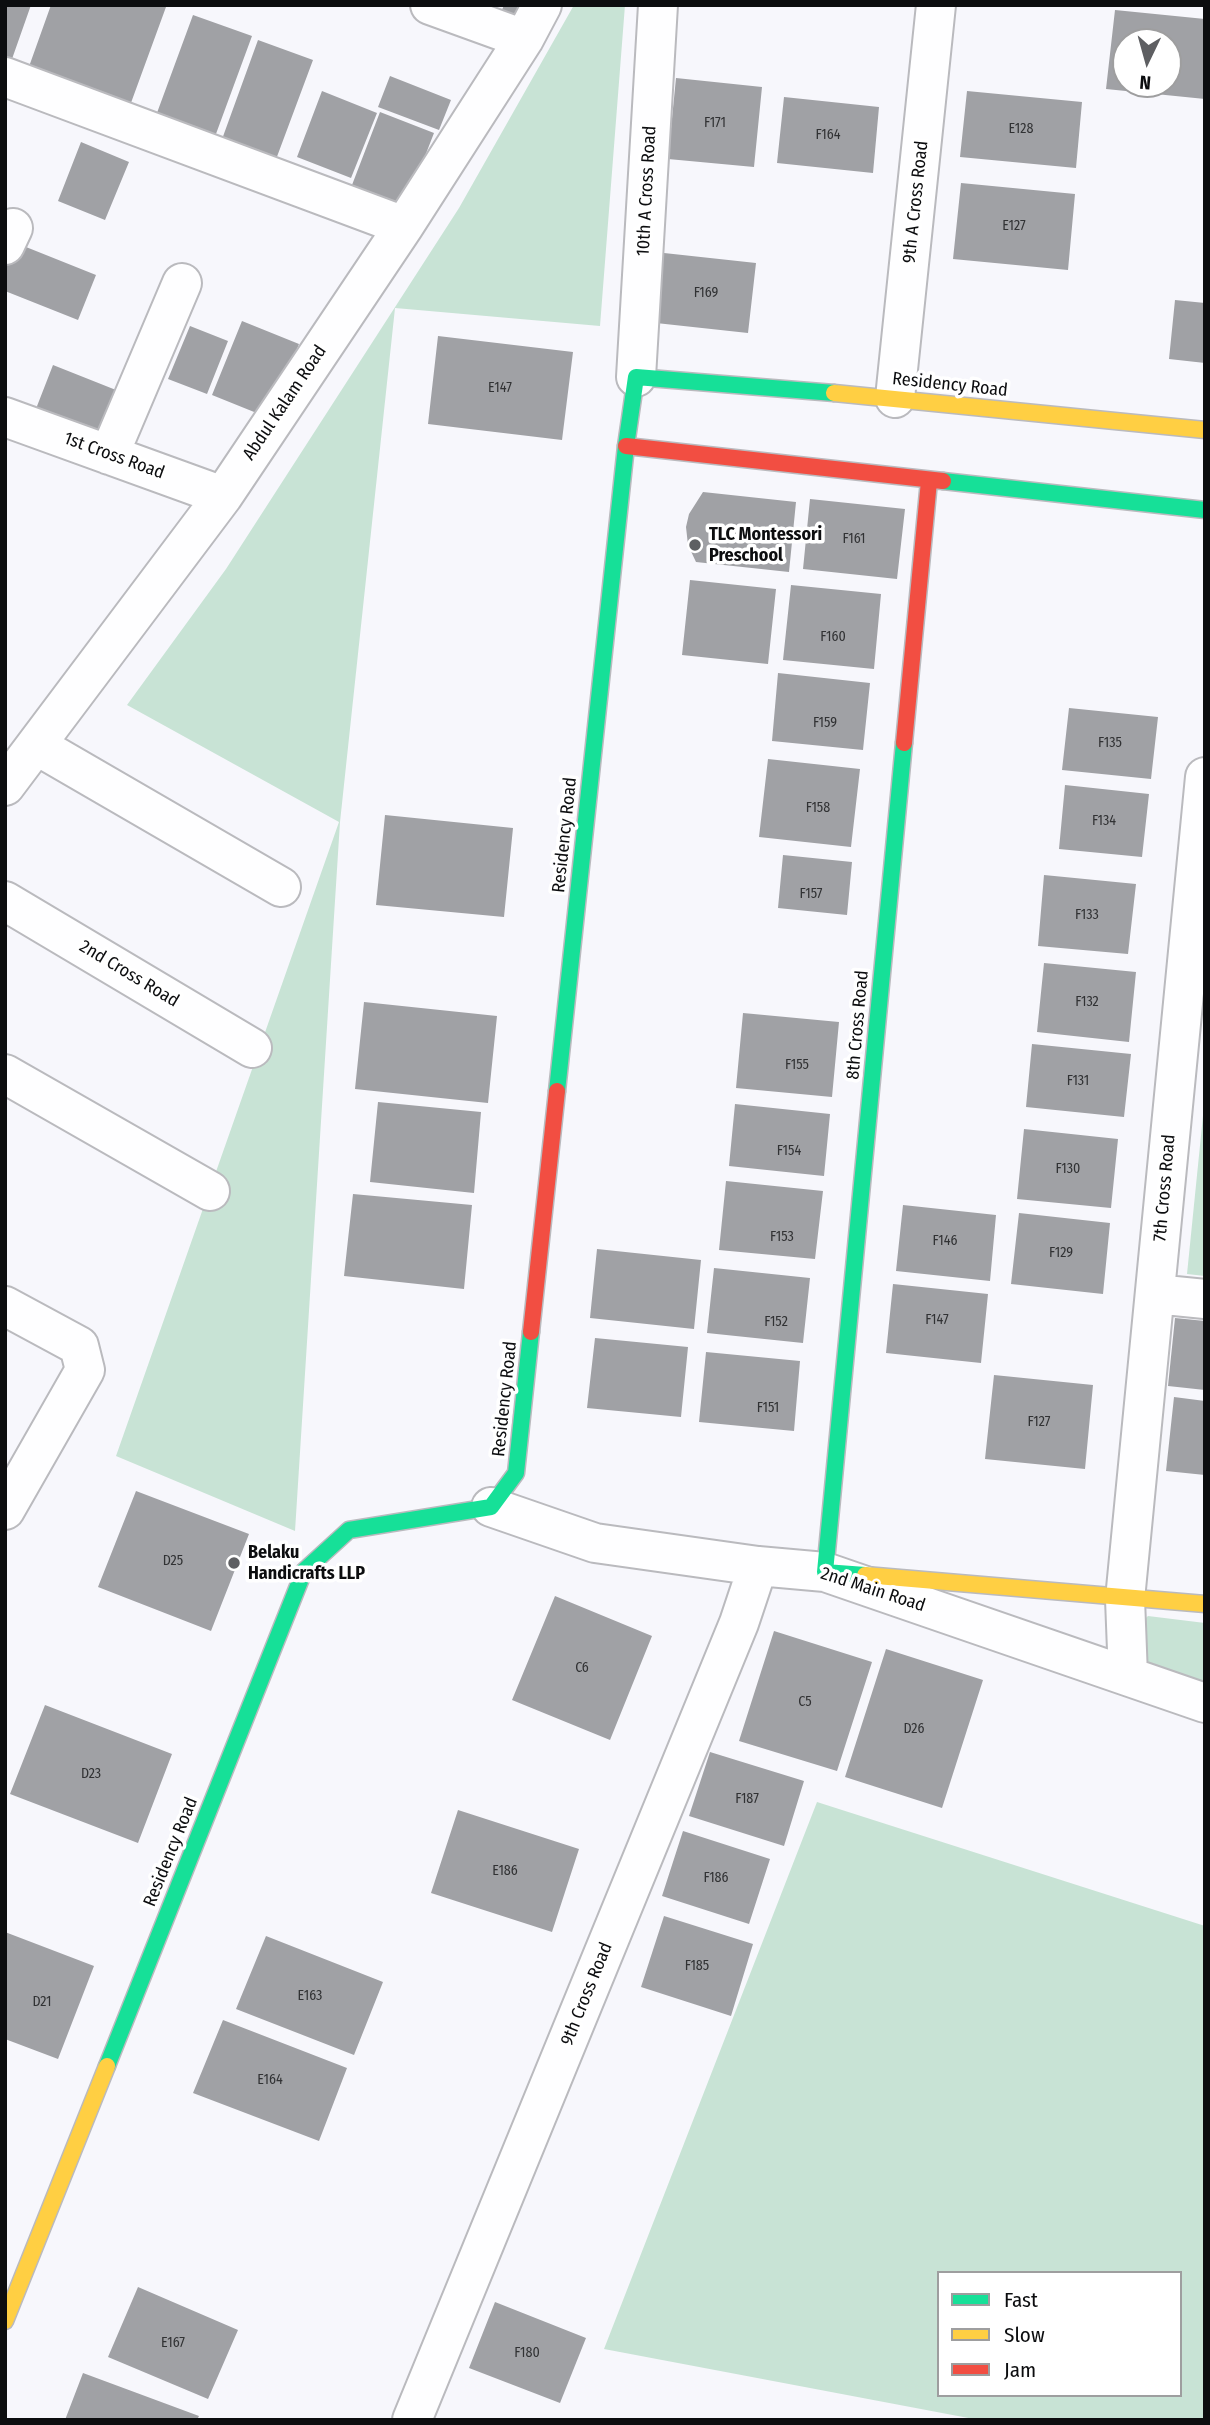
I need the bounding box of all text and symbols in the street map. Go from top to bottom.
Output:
north arrow [1112,28,1182,98]
text: N [1139,70,1152,94]
house number: F171 [704,115,726,131]
house number: E128 [1009,121,1033,137]
street label: 10th A Cross Road [633,125,661,257]
house number: F164 [816,127,840,143]
street label: 9th A Cross Road [899,140,933,264]
house number: E127 [1002,218,1026,234]
house number: F169 [694,285,718,301]
street label: Abdul Kalam Road [239,341,331,465]
street label: Residency Road [891,368,1009,402]
house number: E147 [488,380,512,396]
street label: 1st Cross Road [61,428,167,484]
place label: TLC Montessori Preschool [709,524,822,566]
house number: F161 [843,531,865,547]
marker: TLC Montessori Preschool [687,537,703,553]
house number: F160 [820,629,846,645]
house number: F159 [813,715,837,731]
house number: F135 [1098,735,1122,751]
street label: Residency Road [548,776,582,894]
house number: F158 [806,800,830,816]
house number: F134 [1092,813,1116,829]
house number: F157 [800,886,822,902]
house number: F133 [1075,907,1099,923]
street label: 2nd Cross Road [75,936,183,1012]
street label: 8th Cross Road [842,970,874,1080]
house number: F132 [1075,994,1099,1010]
house number: F155 [785,1057,809,1073]
house number: F131 [1067,1073,1089,1089]
street label: 7th Cross Road [1150,1133,1180,1243]
house number: F154 [777,1143,801,1159]
house number: F130 [1056,1161,1080,1177]
house number: F153 [770,1229,794,1245]
house number: F146 [933,1233,957,1249]
house number: F129 [1049,1245,1073,1261]
house number: F147 [925,1312,949,1328]
house number: F152 [764,1314,788,1330]
street label: Residency Road [488,1340,522,1458]
house number: F151 [757,1400,779,1416]
house number: F127 [1028,1414,1050,1430]
place label: Belaku Handicrafts LLP [248,1542,365,1584]
house number: D25 [163,1553,183,1569]
marker: Belaku Handicrafts LLP [226,1555,242,1571]
street label: 2nd Main Road [818,1563,928,1617]
house number: C6 [575,1660,589,1676]
house number: C5 [798,1694,812,1710]
house number: D26 [904,1721,924,1737]
house number: D23 [81,1766,101,1782]
house number: F187 [735,1791,759,1807]
street label: Residency Road [139,1794,203,1910]
house number: E186 [492,1863,518,1879]
house number: F186 [703,1870,729,1886]
street label: 9th Cross Road [557,1939,617,2049]
house number: F185 [685,1958,709,1974]
house number: E163 [298,1988,322,2004]
house number: D21 [32,1994,52,2010]
house number: E164 [257,2072,283,2088]
legend [937,2271,1182,2397]
text: Fast [1004,2287,1038,2313]
text: Slow [1004,2322,1045,2348]
house number: E167 [161,2335,185,2351]
house number: F180 [514,2345,540,2361]
text: Jam [1004,2357,1036,2383]

